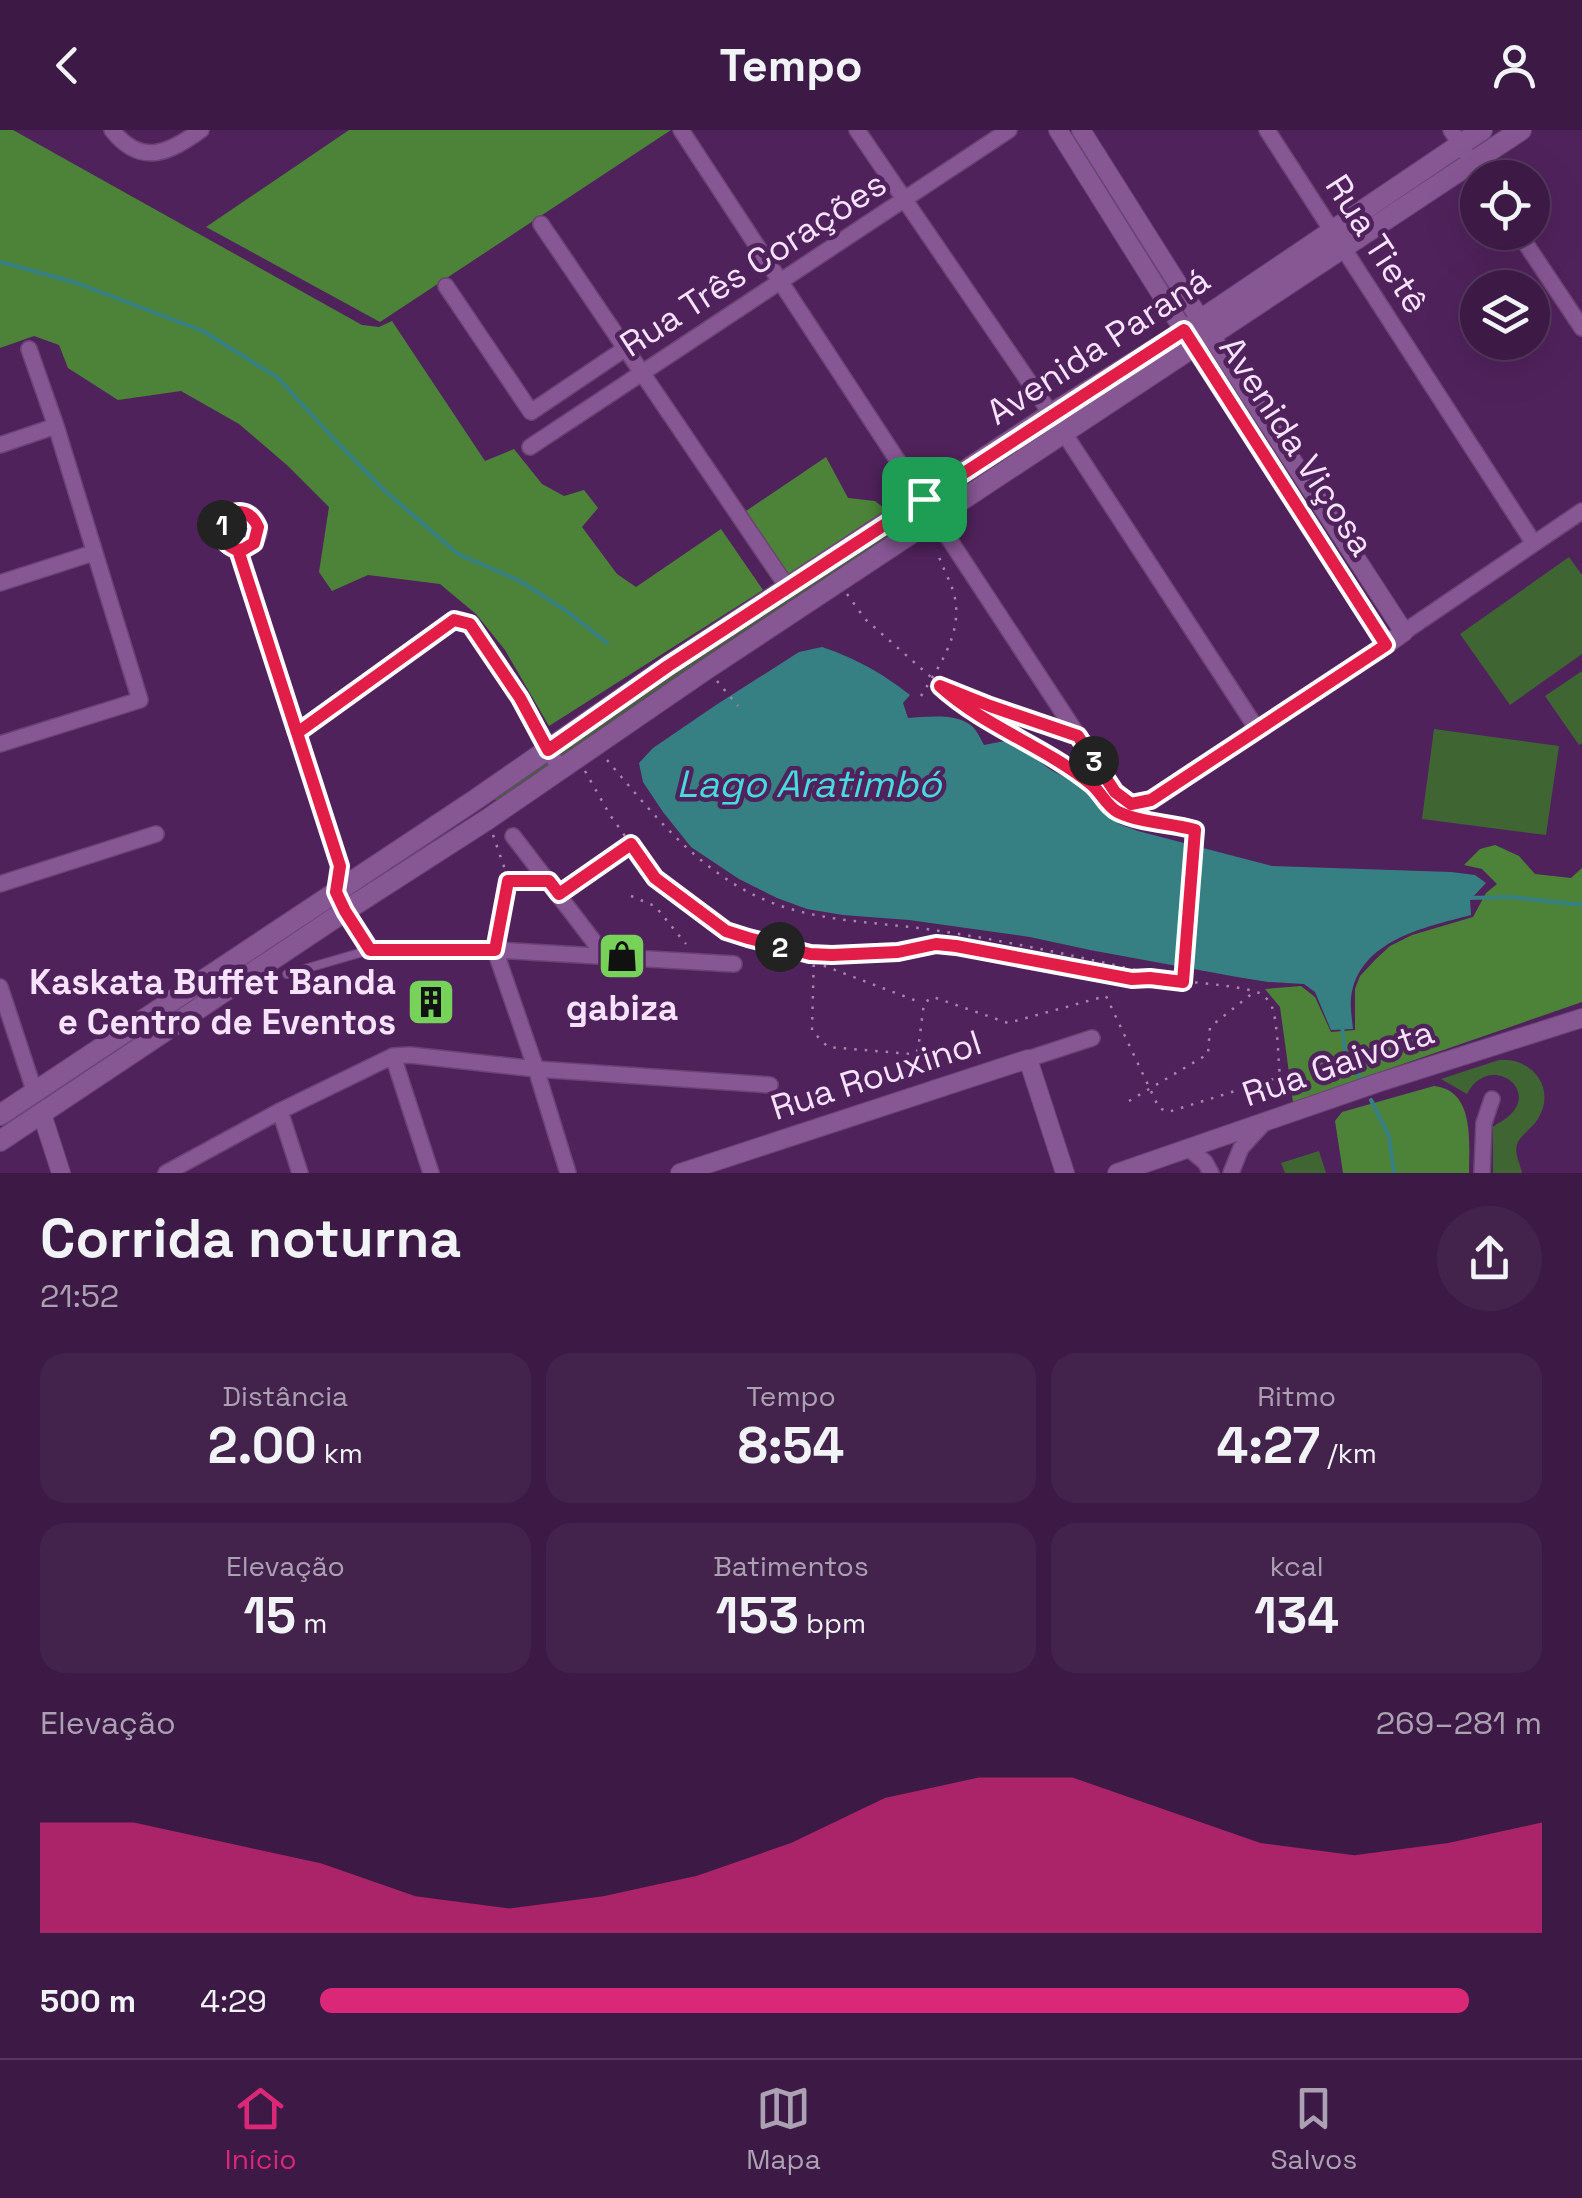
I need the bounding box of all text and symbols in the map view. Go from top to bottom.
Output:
text: Tempo [720,37,862,94]
icon: back [40,38,95,93]
icon: person [1487,38,1542,93]
map controls [1460,160,1550,360]
button: locate [1460,160,1550,250]
street label: Rua Três Corações [612,162,894,366]
street label: Rua Tietê [1316,166,1438,322]
street label: Avenida Paraná [978,258,1218,434]
button: layers [1460,270,1550,360]
street label: Avenida Viçosa [1210,328,1384,564]
pin [882,457,967,542]
icon: arrive [897,472,952,527]
pin: 1 [197,500,247,550]
text: 1 [216,507,228,543]
pin: 3 [1069,736,1119,786]
text: 3 [1085,743,1103,779]
water label: Lago Aratimbó [677,760,943,808]
pin: 2 [755,922,805,972]
text: 2 [772,929,788,965]
shop icon: gabiza [596,930,648,982]
place label: Kaskata Buffet Banda e Centro de Eventos [29,960,396,1044]
building icon: Kaskata Buffet Banda e Centro de Eventos [405,976,457,1028]
place label: gabiza [566,986,678,1030]
street label: Rua Gaivota [1236,1010,1440,1116]
street label: Rua Rouxinol [765,1020,987,1130]
text: Corrida noturna [40,1203,461,1273]
button: share [1437,1206,1542,1311]
text: 21:52 [40,1276,119,1316]
text: Distância [223,1378,348,1414]
text: Tempo [746,1378,836,1414]
text: Ritmo [1257,1378,1336,1414]
text: 2.00 [208,1414,317,1478]
text: 8:54 [738,1414,844,1478]
text: 4:27 [1217,1414,1320,1478]
text: km [317,1435,363,1471]
text: /km [1320,1435,1377,1471]
text: Elevação [226,1548,345,1584]
text: Batimentos [713,1548,869,1584]
text: kcal [1270,1548,1324,1584]
text: 15 [243,1584,296,1648]
text: 153 [716,1584,799,1648]
text: 134 [1254,1584,1339,1648]
text: m [296,1605,327,1641]
text: bpm [799,1605,866,1641]
text: Elevação [40,1703,176,1743]
text: 269–281 m [1376,1703,1542,1743]
text: 500 m [40,1981,136,2021]
text: 4:29 [200,1981,267,2021]
tab: Início [225,2081,297,2177]
tab: Mapa [746,2081,821,2177]
tab: Salvos [1270,2081,1357,2177]

